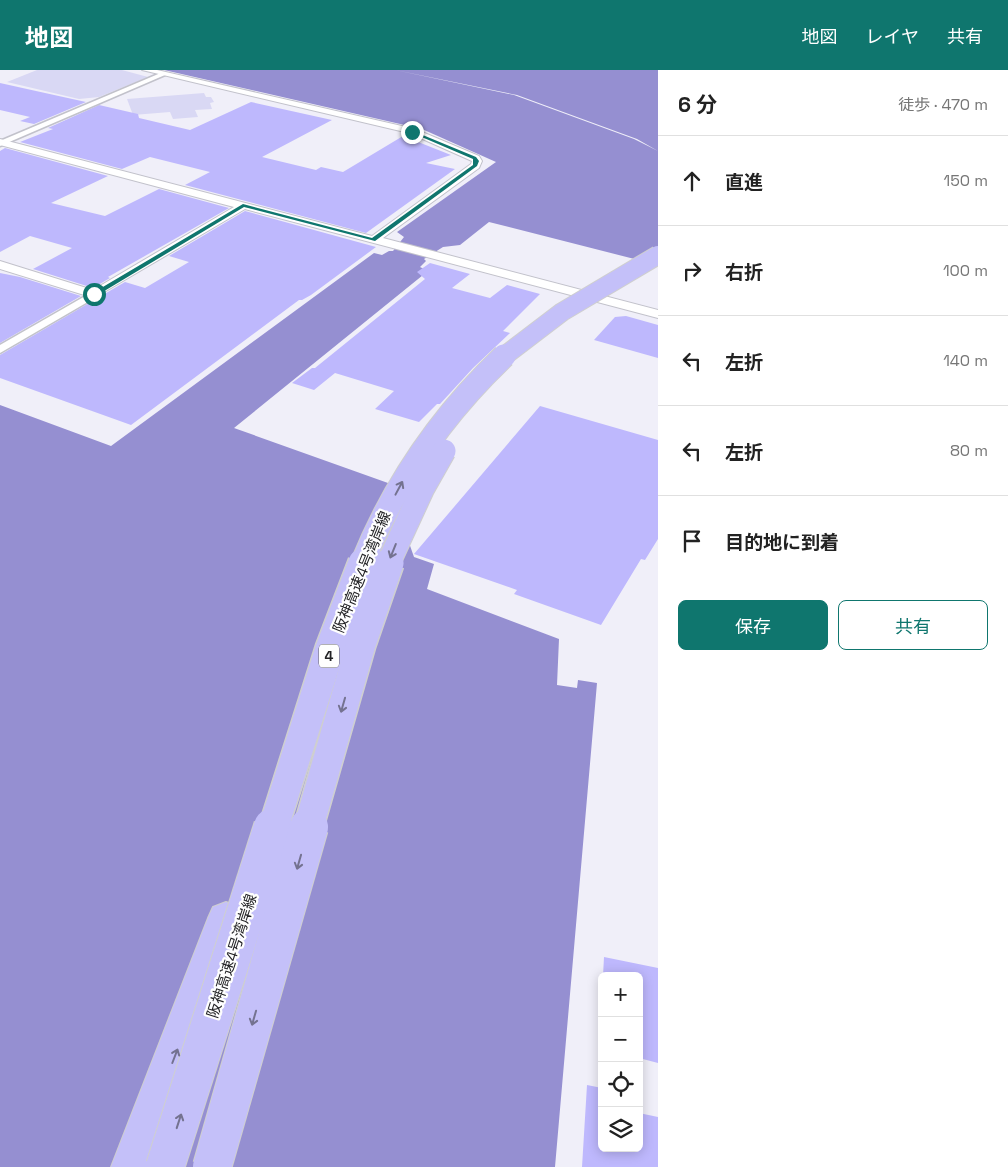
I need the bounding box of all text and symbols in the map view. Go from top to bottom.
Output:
text: 地図 [25,22,73,53]
text: 地図 [802,25,838,48]
text: レイヤ [866,25,919,48]
text: 共有 [947,25,983,48]
text: 6 分 [678,91,717,118]
text: 徒歩 · 470 m [898,94,988,115]
route end [401,121,424,144]
icon: ahead [678,167,706,195]
text: 直進 [725,170,763,195]
text: 150 m [944,170,988,191]
icon: right [678,257,706,285]
text: 右折 [725,260,763,285]
text: 100 m [943,260,988,281]
route start [83,283,106,306]
icon: left [678,347,706,375]
text: 左折 [725,350,763,375]
text: 140 m [943,350,988,371]
icon: left [678,437,706,465]
text: 左折 [725,440,763,465]
text: 80 m [950,440,988,461]
one-way arrow [394,481,404,496]
street label: 阪神高速4号湾岸線 [328,508,395,635]
icon: arrive [678,527,706,555]
text: 目的地に到着 [725,530,839,555]
one-way arrow [388,543,397,558]
button: 保存 [678,600,828,650]
button: 共有 [838,600,988,650]
road number: 4 [319,644,339,668]
one-way arrow [338,697,348,713]
one-way arrow [293,853,303,869]
street label: 阪神高速4号湾岸線 [202,891,261,1020]
map controls [598,972,643,1152]
button: + [598,972,643,1017]
one-way arrow [249,1009,259,1025]
button: − [598,1017,643,1062]
one-way arrow [171,1049,180,1064]
button: locate [598,1062,643,1107]
button: layers [598,1107,643,1152]
one-way arrow [175,1113,185,1129]

